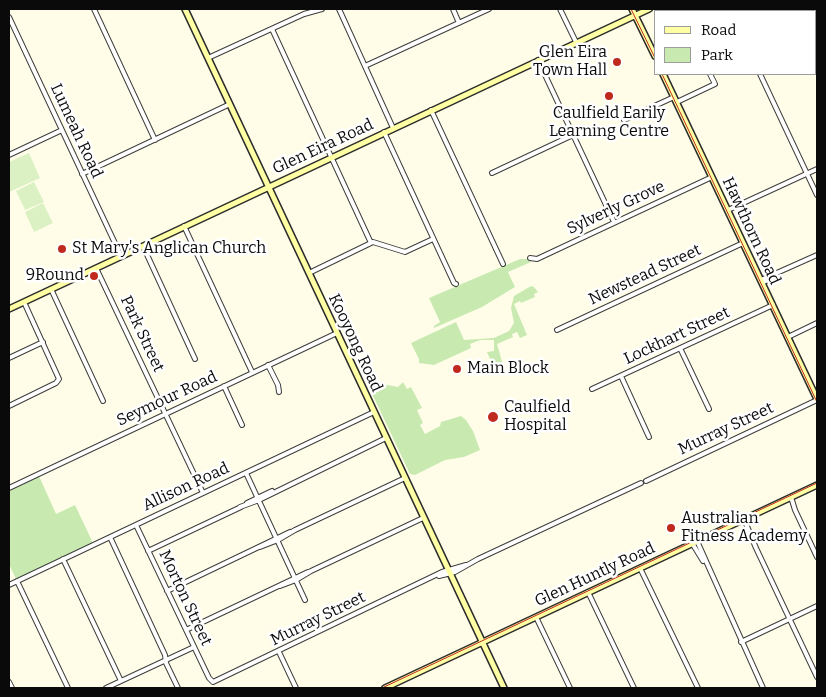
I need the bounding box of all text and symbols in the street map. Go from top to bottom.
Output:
legend [654,10,816,75]
text: Road [701,21,736,39]
place label: Glen Eira Town Hall [533,43,607,81]
text: Park [701,46,733,64]
marker: Glen Eira Town Hall [611,56,623,68]
street label: Lumeah Road [46,81,106,181]
marker: Caulfield Earily Learning Centre [603,90,615,102]
place label: Caulfield Earily Learning Centre [549,104,669,142]
street label: Glen Eira Road [270,115,376,179]
street label: Hawthorn Road [718,174,784,288]
street label: Sylverly Grove [564,177,668,239]
place label: St Mary's Anglican Church [72,239,266,259]
street label: Newstead Street [586,241,704,309]
marker: St Mary's Anglican Church [56,243,68,255]
place label: 9Round [26,266,84,286]
marker: 9Round [88,270,100,282]
street label: Kooyong Road [324,291,386,395]
street label: Park Street [116,293,168,375]
street label: Lockhart Street [621,303,733,369]
place label: Main Block [467,359,549,379]
marker: Main Block [451,363,463,375]
street label: Seymour Road [114,367,220,431]
place label: Caulfield Hospital [504,398,571,436]
street label: Murray Street [675,399,777,459]
marker: Caulfield Hospital [486,410,500,424]
street label: Allison Road [140,459,232,515]
place label: Australian Fitness Academy [681,509,807,547]
marker: Australian Fitness Academy [665,522,677,534]
street label: Glen Huntly Road [532,539,658,611]
street label: Morton Street [154,547,216,649]
street label: Murray Street [268,588,368,650]

